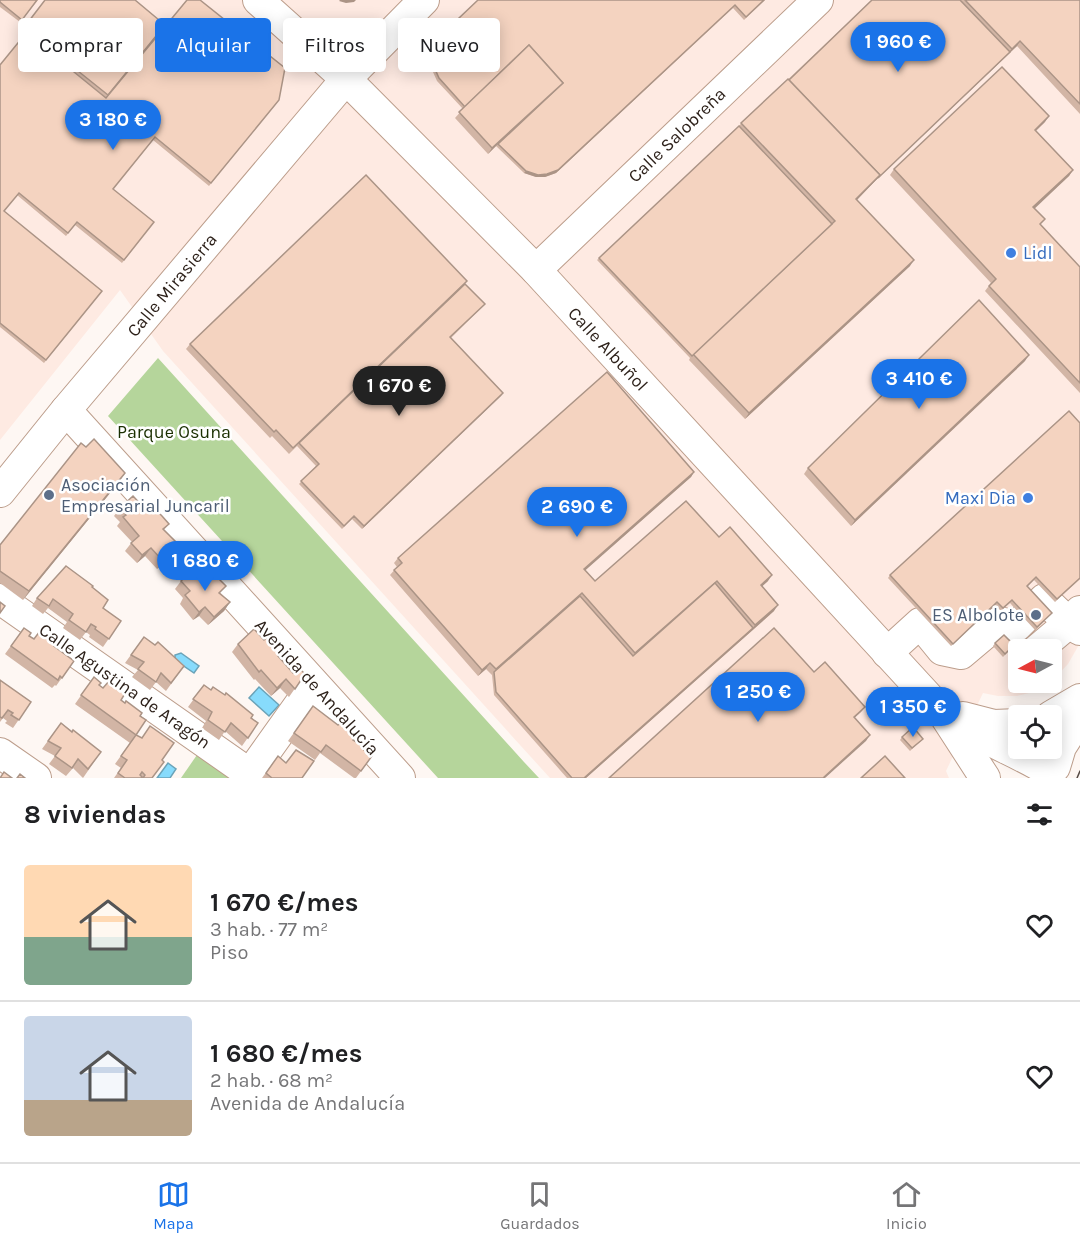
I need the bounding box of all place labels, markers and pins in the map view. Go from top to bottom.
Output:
pin: 1 960 € [843,22,953,73]
pin: 3 180 € [58,100,168,151]
place label: Lidl [1023,242,1052,264]
marker: Lidl [1004,246,1018,260]
pin: 3 410 € [864,359,974,410]
pin: 1 670 € [344,366,454,417]
place label: Asociación Empresarial Juncaril [61,474,230,517]
pin: 2 690 € [522,487,632,538]
place label: Maxi Dia [945,487,1016,509]
marker: Asociación Empresarial Juncaril [42,488,56,502]
marker: Maxi Dia [1021,491,1035,505]
pin: 1 680 € [150,541,260,592]
place label: ES Albolote [932,604,1024,626]
marker: ES Albolote [1029,608,1043,622]
pin: 1 250 € [703,672,813,723]
pin: 1 350 € [858,687,968,738]

